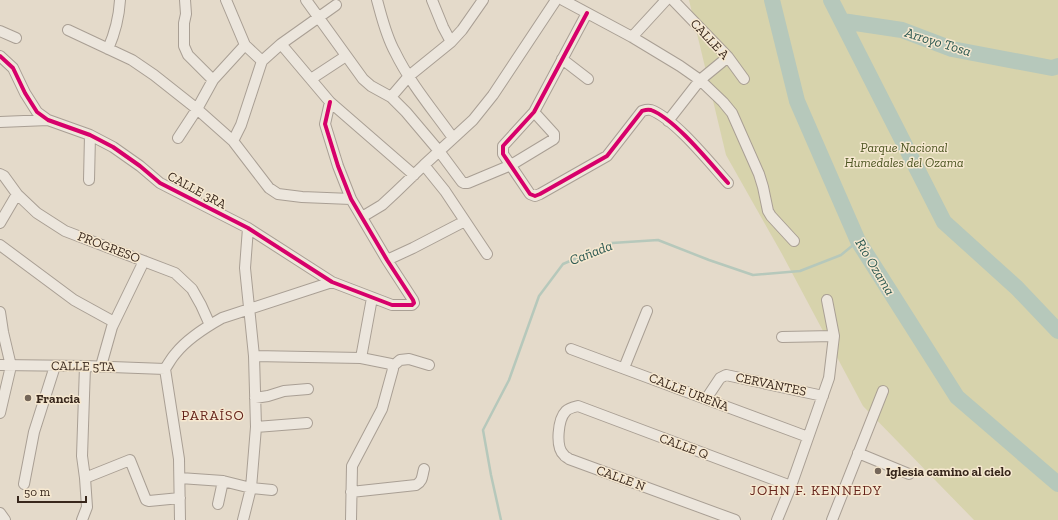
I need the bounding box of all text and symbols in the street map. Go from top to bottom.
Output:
street label: CALLE A [688,16,733,63]
water label: Arroyo Tosa [902,24,973,60]
park label: Parque Nacional Humedales del Ozama [845,140,963,170]
street label: CALLE 3RA [165,168,229,212]
street label: PROGRESO [76,228,142,266]
water label: Río Ozama [851,236,899,298]
water label: Cañada [567,237,615,269]
street label: CALLE 5TA [51,358,116,374]
street label: CERVANTES [734,369,808,399]
street label: CALLE UREÑA [647,370,732,414]
place label: Francia [36,391,80,406]
marker: Francia [23,393,33,403]
district label: PARAÍSO [181,407,245,424]
street label: CALLE Q [657,430,711,462]
street label: CALLE N [594,462,648,494]
place label: Iglesia camino al cielo [886,464,1011,479]
marker: Iglesia camino al cielo [873,466,883,476]
scale bar [18,478,86,504]
district label: JOHN F. KENNEDY [750,482,882,499]
text: 50 m [24,485,51,499]

